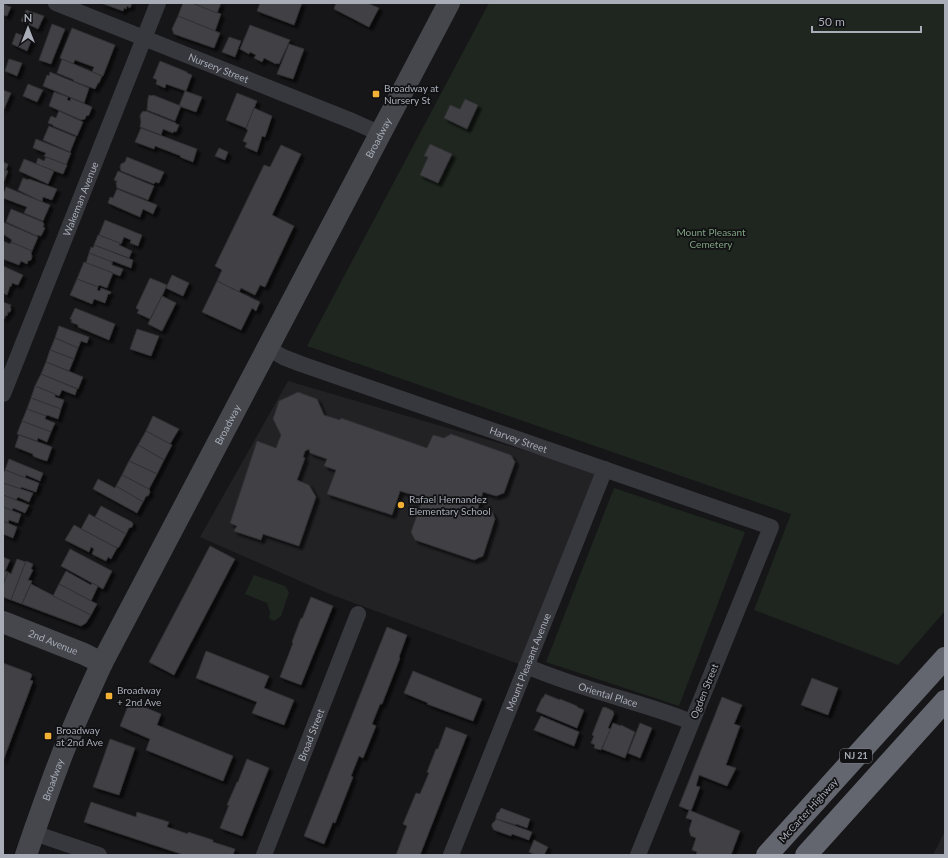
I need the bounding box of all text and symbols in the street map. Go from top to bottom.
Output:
north arrow [8,8,48,48]
scale bar [812,8,921,34]
text: N [24,11,32,24]
text: 50 m [818,14,845,29]
street label: Nursery Street [187,50,251,85]
place label: Broadway at Nursery St [384,82,439,106]
marker: Broadway at Nursery St [371,89,381,99]
street label: Broadway [363,115,394,160]
street label: Wakeman Avenue [60,160,101,238]
park label: Mount Pleasant Cemetery [676,226,746,250]
street label: Broadway [212,402,243,447]
street label: Harvey Street [488,424,549,455]
place label: Rafael Hernandez Elementary School [409,493,491,517]
marker: Rafael Hernandez Elementary School [396,500,406,510]
street label: Mount Pleasant Avenue [503,611,553,713]
street label: 2nd Avenue [27,627,80,657]
street label: Ogden Street [688,661,721,720]
street label: Oriental Place [577,680,639,709]
place label: Broadway + 2nd Ave [117,684,162,708]
marker: Broadway + 2nd Ave [104,691,114,701]
street label: Broad Street [295,707,327,763]
place label: Broadway at 2nd Ave [56,724,103,748]
marker: Broadway at 2nd Ave [43,731,53,741]
road number: NJ 21 [840,749,872,763]
street label: Broadway [39,756,66,802]
street label: McCarter Highway [776,775,841,845]

